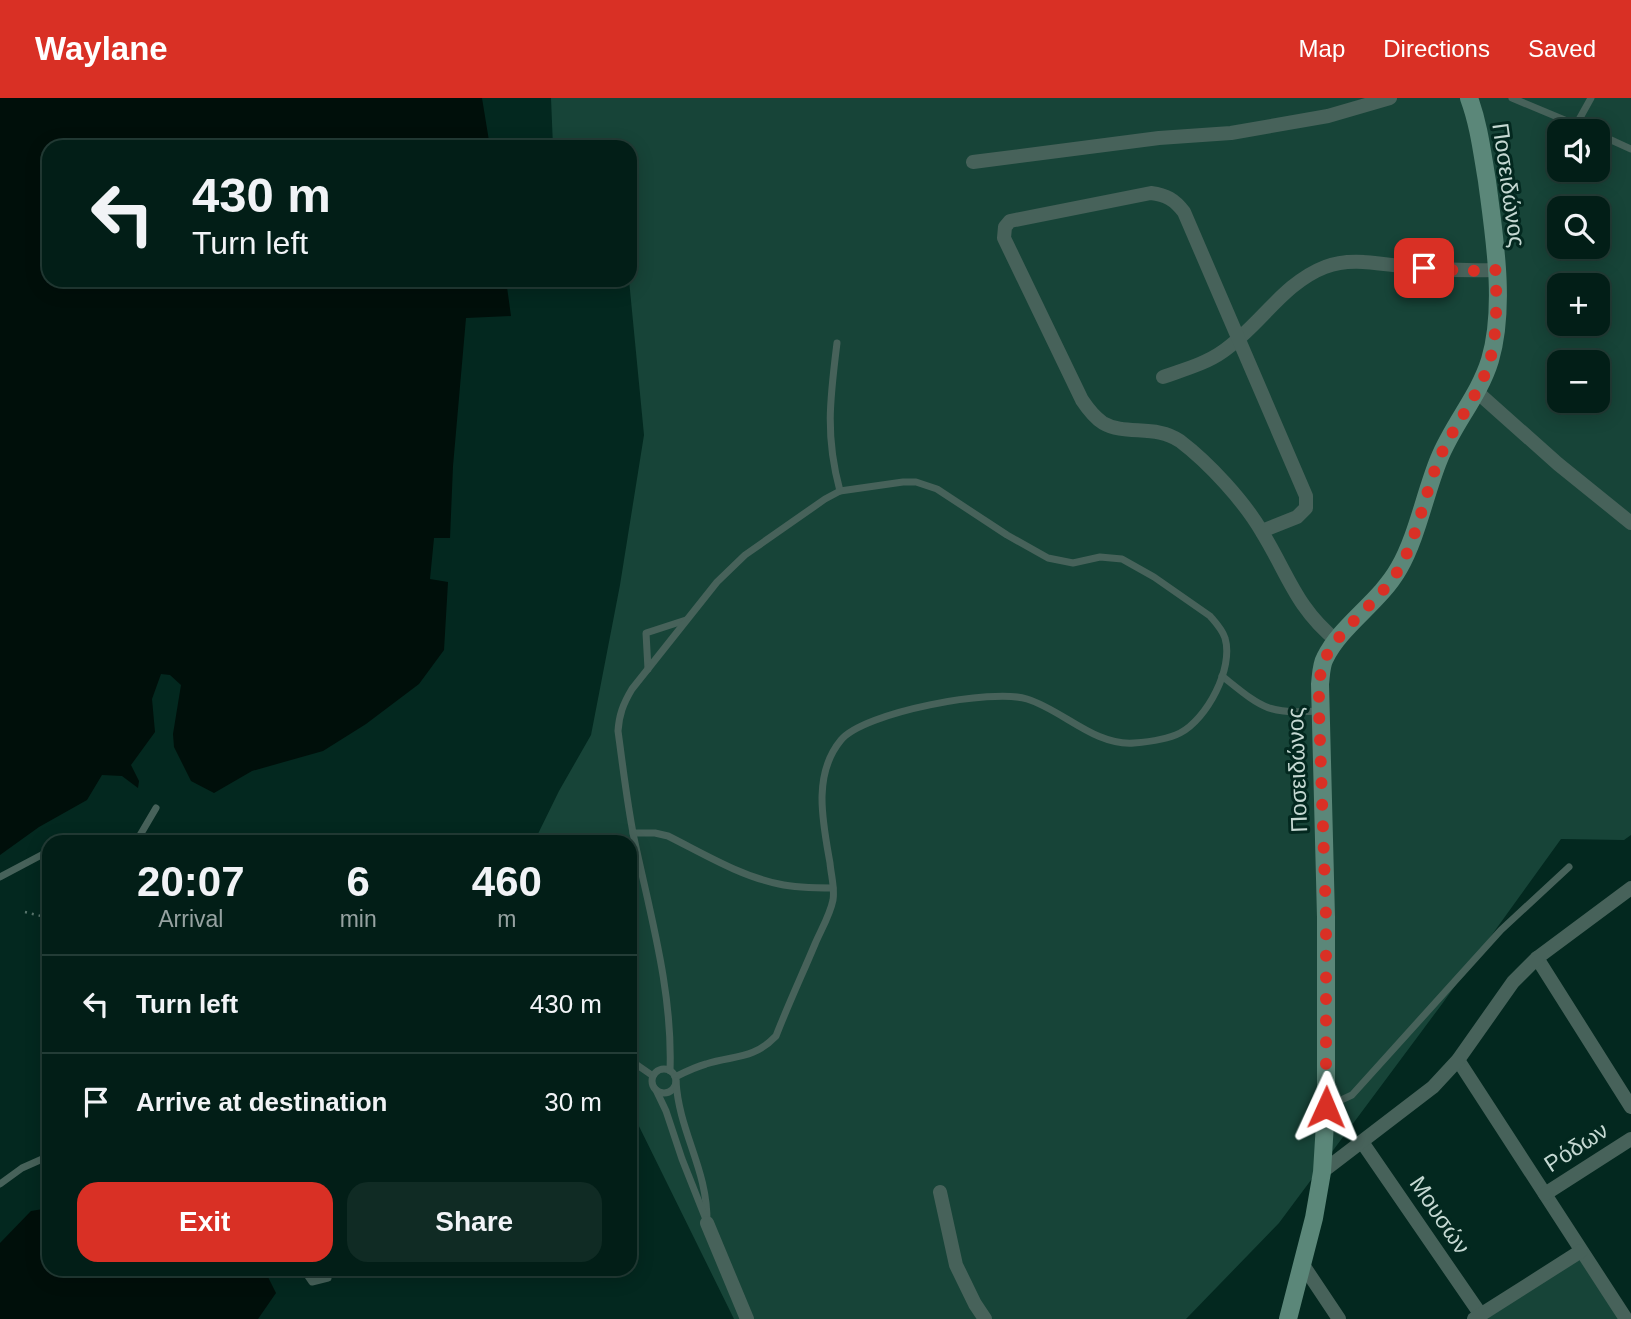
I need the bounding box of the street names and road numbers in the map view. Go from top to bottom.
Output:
street label: Ποσειδώνος [1487,121,1531,249]
street label: Ποσειδώνος [1282,707,1312,833]
street label: Ρόδων [1539,1117,1613,1177]
street label: Μουσών [1405,1171,1475,1259]

